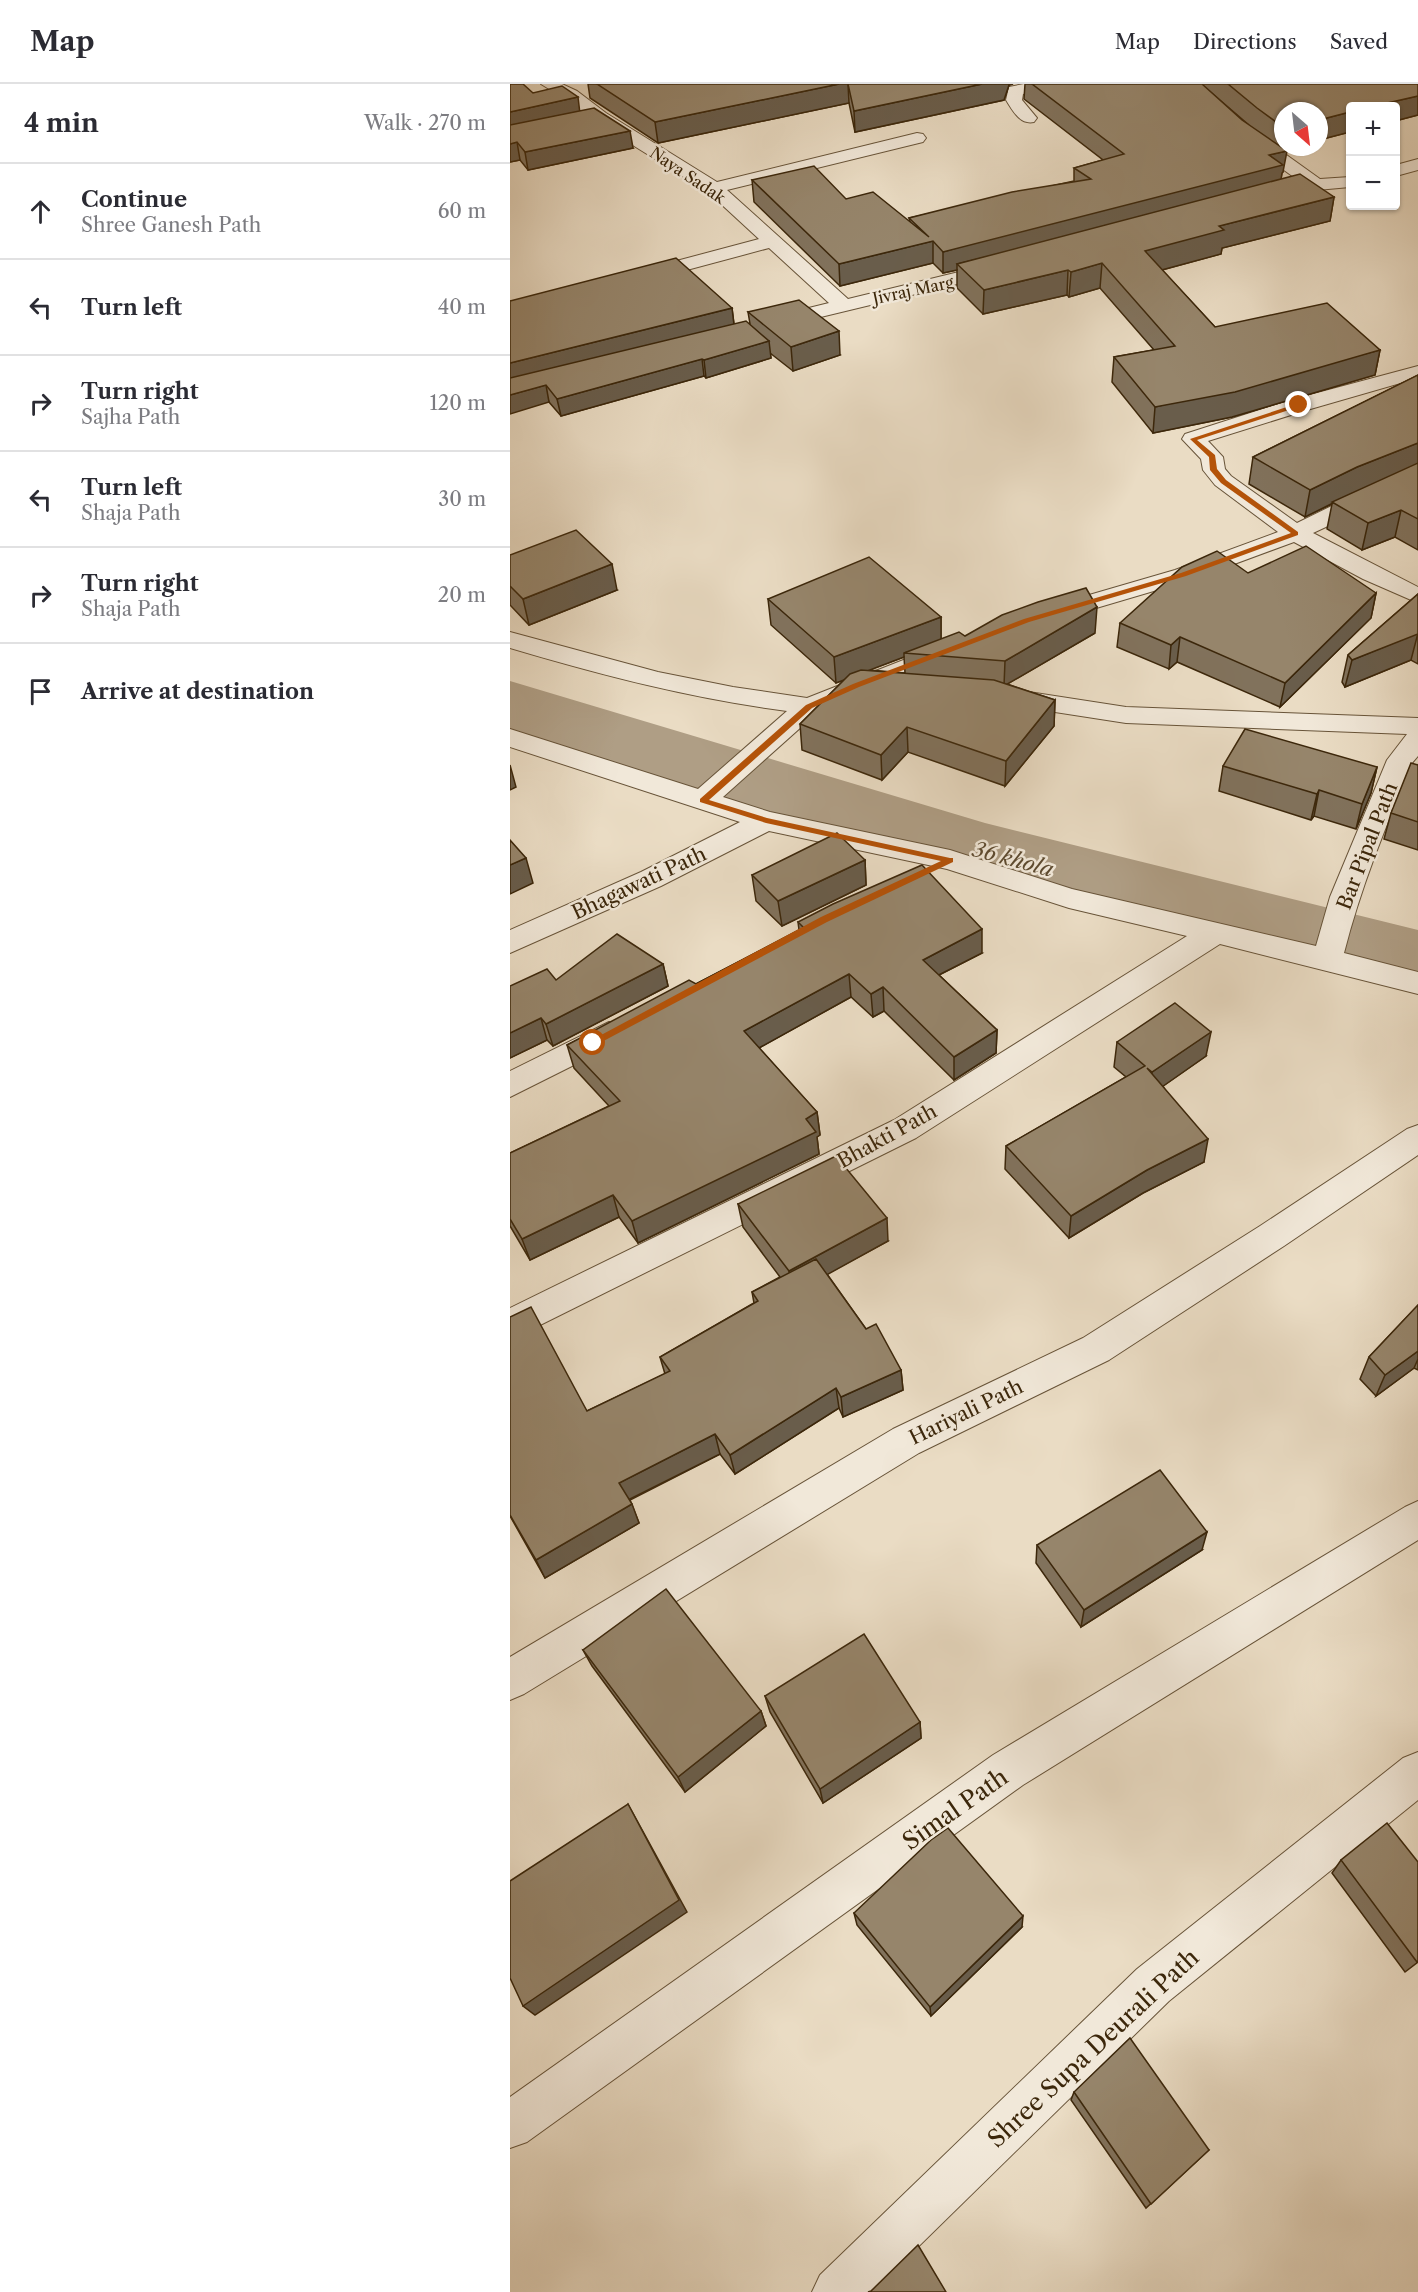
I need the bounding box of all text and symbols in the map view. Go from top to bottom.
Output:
text: Map [30,24,94,58]
text: Map [1115,29,1160,54]
text: Directions [1193,29,1297,54]
text: Saved [1330,29,1388,54]
north arrow [1274,102,1328,156]
map controls [1346,102,1400,210]
button: + [1346,102,1400,156]
text: 4 min [24,107,99,139]
text: Walk · 270 m [364,111,486,135]
street label: Naya Sadak [646,142,730,208]
button: − [1346,156,1400,210]
text: Continue [81,186,187,213]
icon: ahead [24,195,57,228]
text: 60 m [438,199,486,223]
text: Shree Ganesh Path [81,213,261,237]
street label: Jivraj Marg [868,272,956,309]
icon: left [24,291,57,324]
text: Turn left [81,294,182,321]
text: 40 m [438,295,486,319]
text: Turn right [81,378,199,405]
icon: right [24,387,57,420]
text: 120 m [429,391,486,415]
route end [1285,391,1311,417]
text: Sajha Path [81,405,180,429]
text: Turn left [81,474,182,501]
icon: left [24,483,57,516]
text: 30 m [438,487,486,511]
text: Shaja Path [81,501,180,525]
text: Turn right [81,570,199,597]
icon: right [24,579,57,612]
text: 20 m [438,583,486,607]
text: Shaja Path [81,597,180,621]
icon: arrive [24,675,57,708]
text: Arrive at destination [81,678,314,705]
street label: Bar Pipal Path [1332,779,1402,913]
water label: 36 khola [970,836,1057,882]
street label: Bhagawati Path [568,841,710,925]
route start [579,1029,605,1055]
street label: Bhakti Path [833,1099,941,1173]
street label: Hariyali Path [905,1374,1027,1450]
street label: Simal Path [897,1762,1013,1856]
street label: Shree Supa Deurali Path [981,1943,1205,2153]

